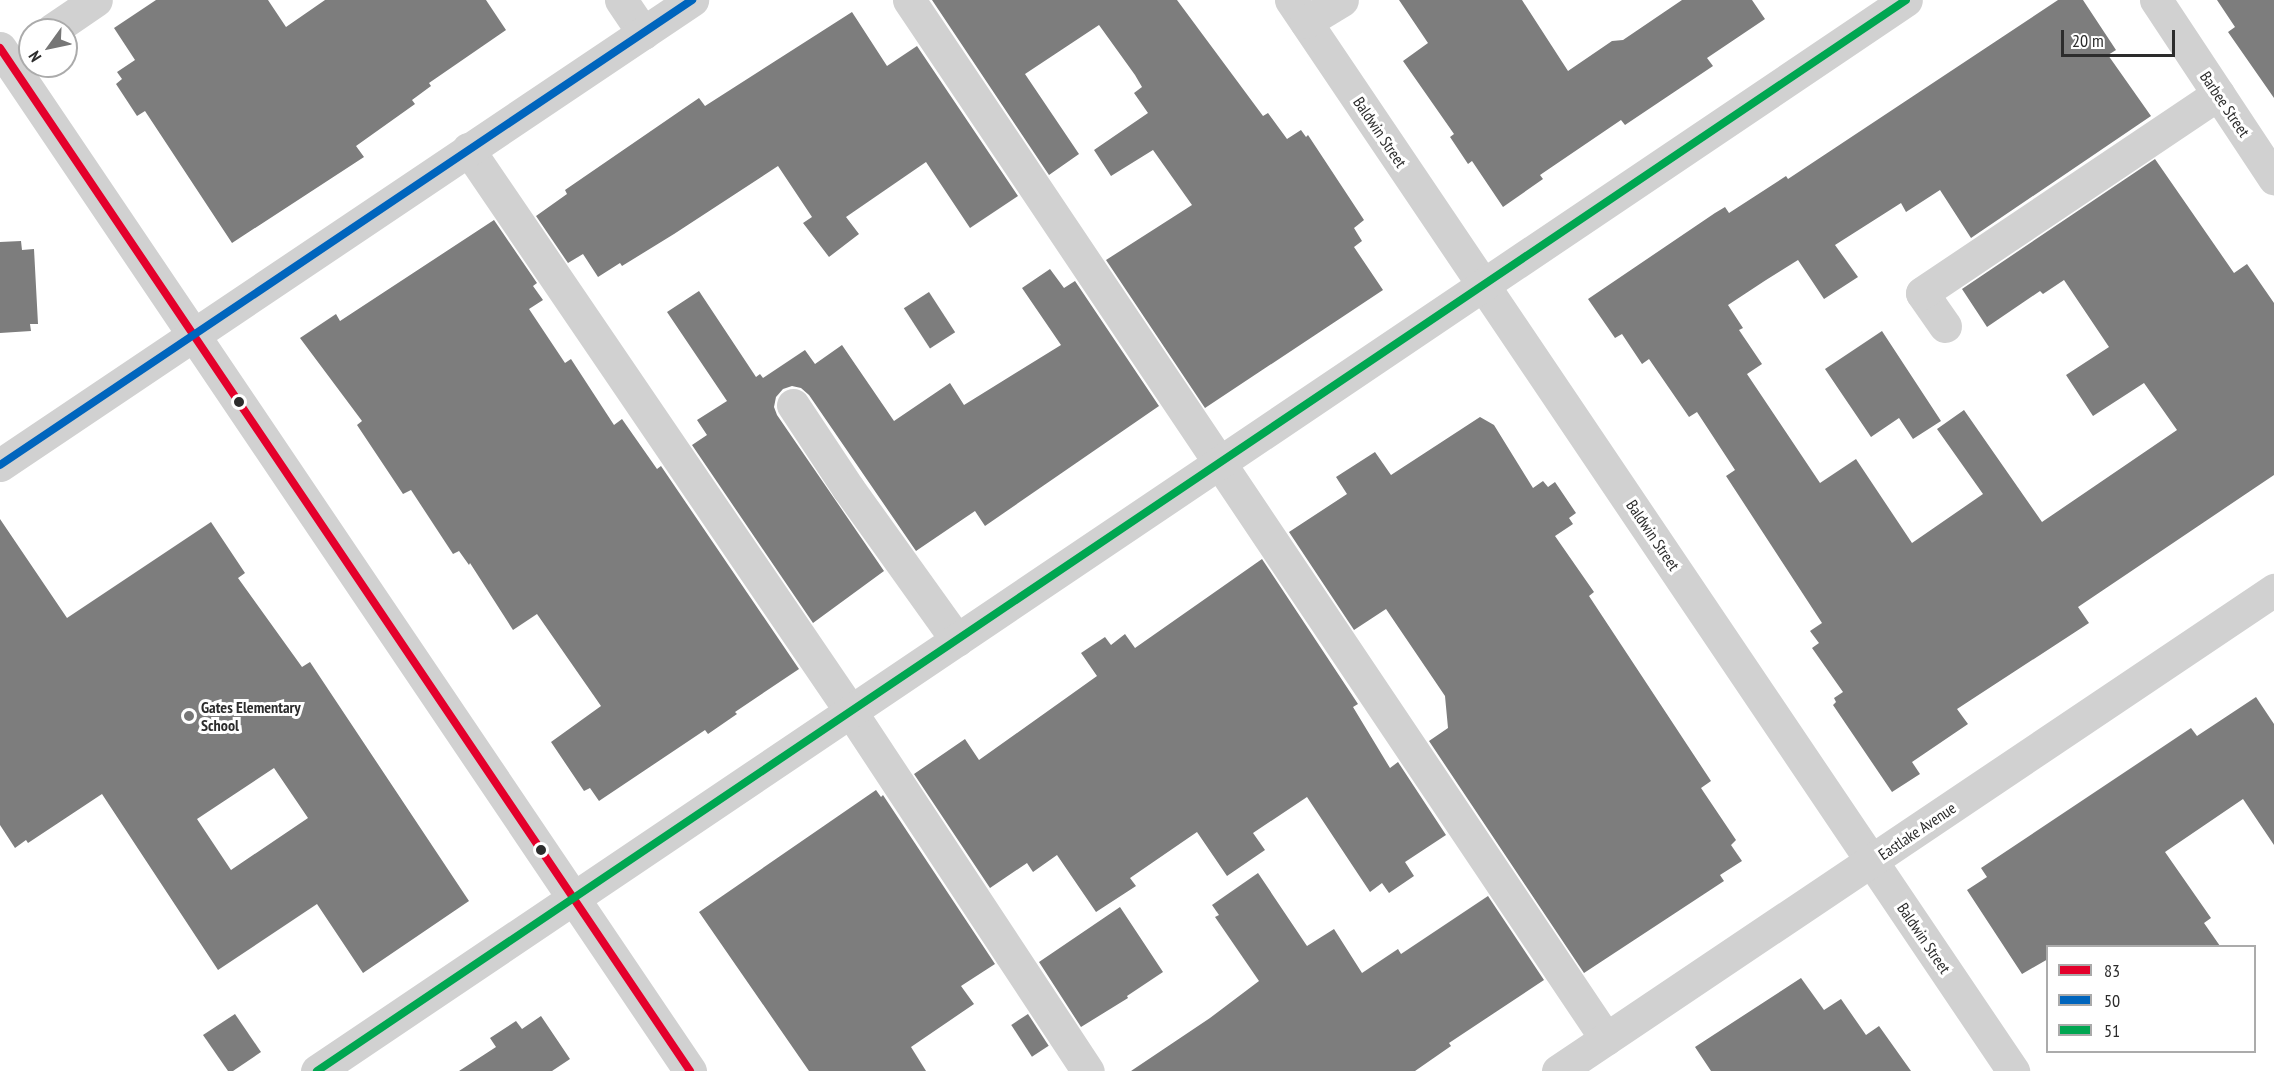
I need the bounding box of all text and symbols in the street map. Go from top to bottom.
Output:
north arrow [18,18,78,78]
scale bar [2064,18,2178,56]
text: 20 m [2072,29,2104,52]
text: N [24,48,45,66]
street label: Barbee Street [2196,68,2254,140]
street label: Baldwin Street [1349,93,1411,171]
unlabelled marker [233,396,245,408]
street label: Baldwin Street [1622,496,1684,574]
place label: Gates Elementary School [201,697,301,735]
marker: Gates Elementary School [182,709,196,723]
street label: Eastlake Avenue [1874,798,1960,864]
unlabelled marker [535,844,547,856]
street label: Baldwin Street [1893,899,1955,977]
legend [2046,945,2256,1053]
text: 83 [2104,959,2120,982]
text: 50 [2104,989,2120,1012]
text: 51 [2104,1019,2120,1042]

